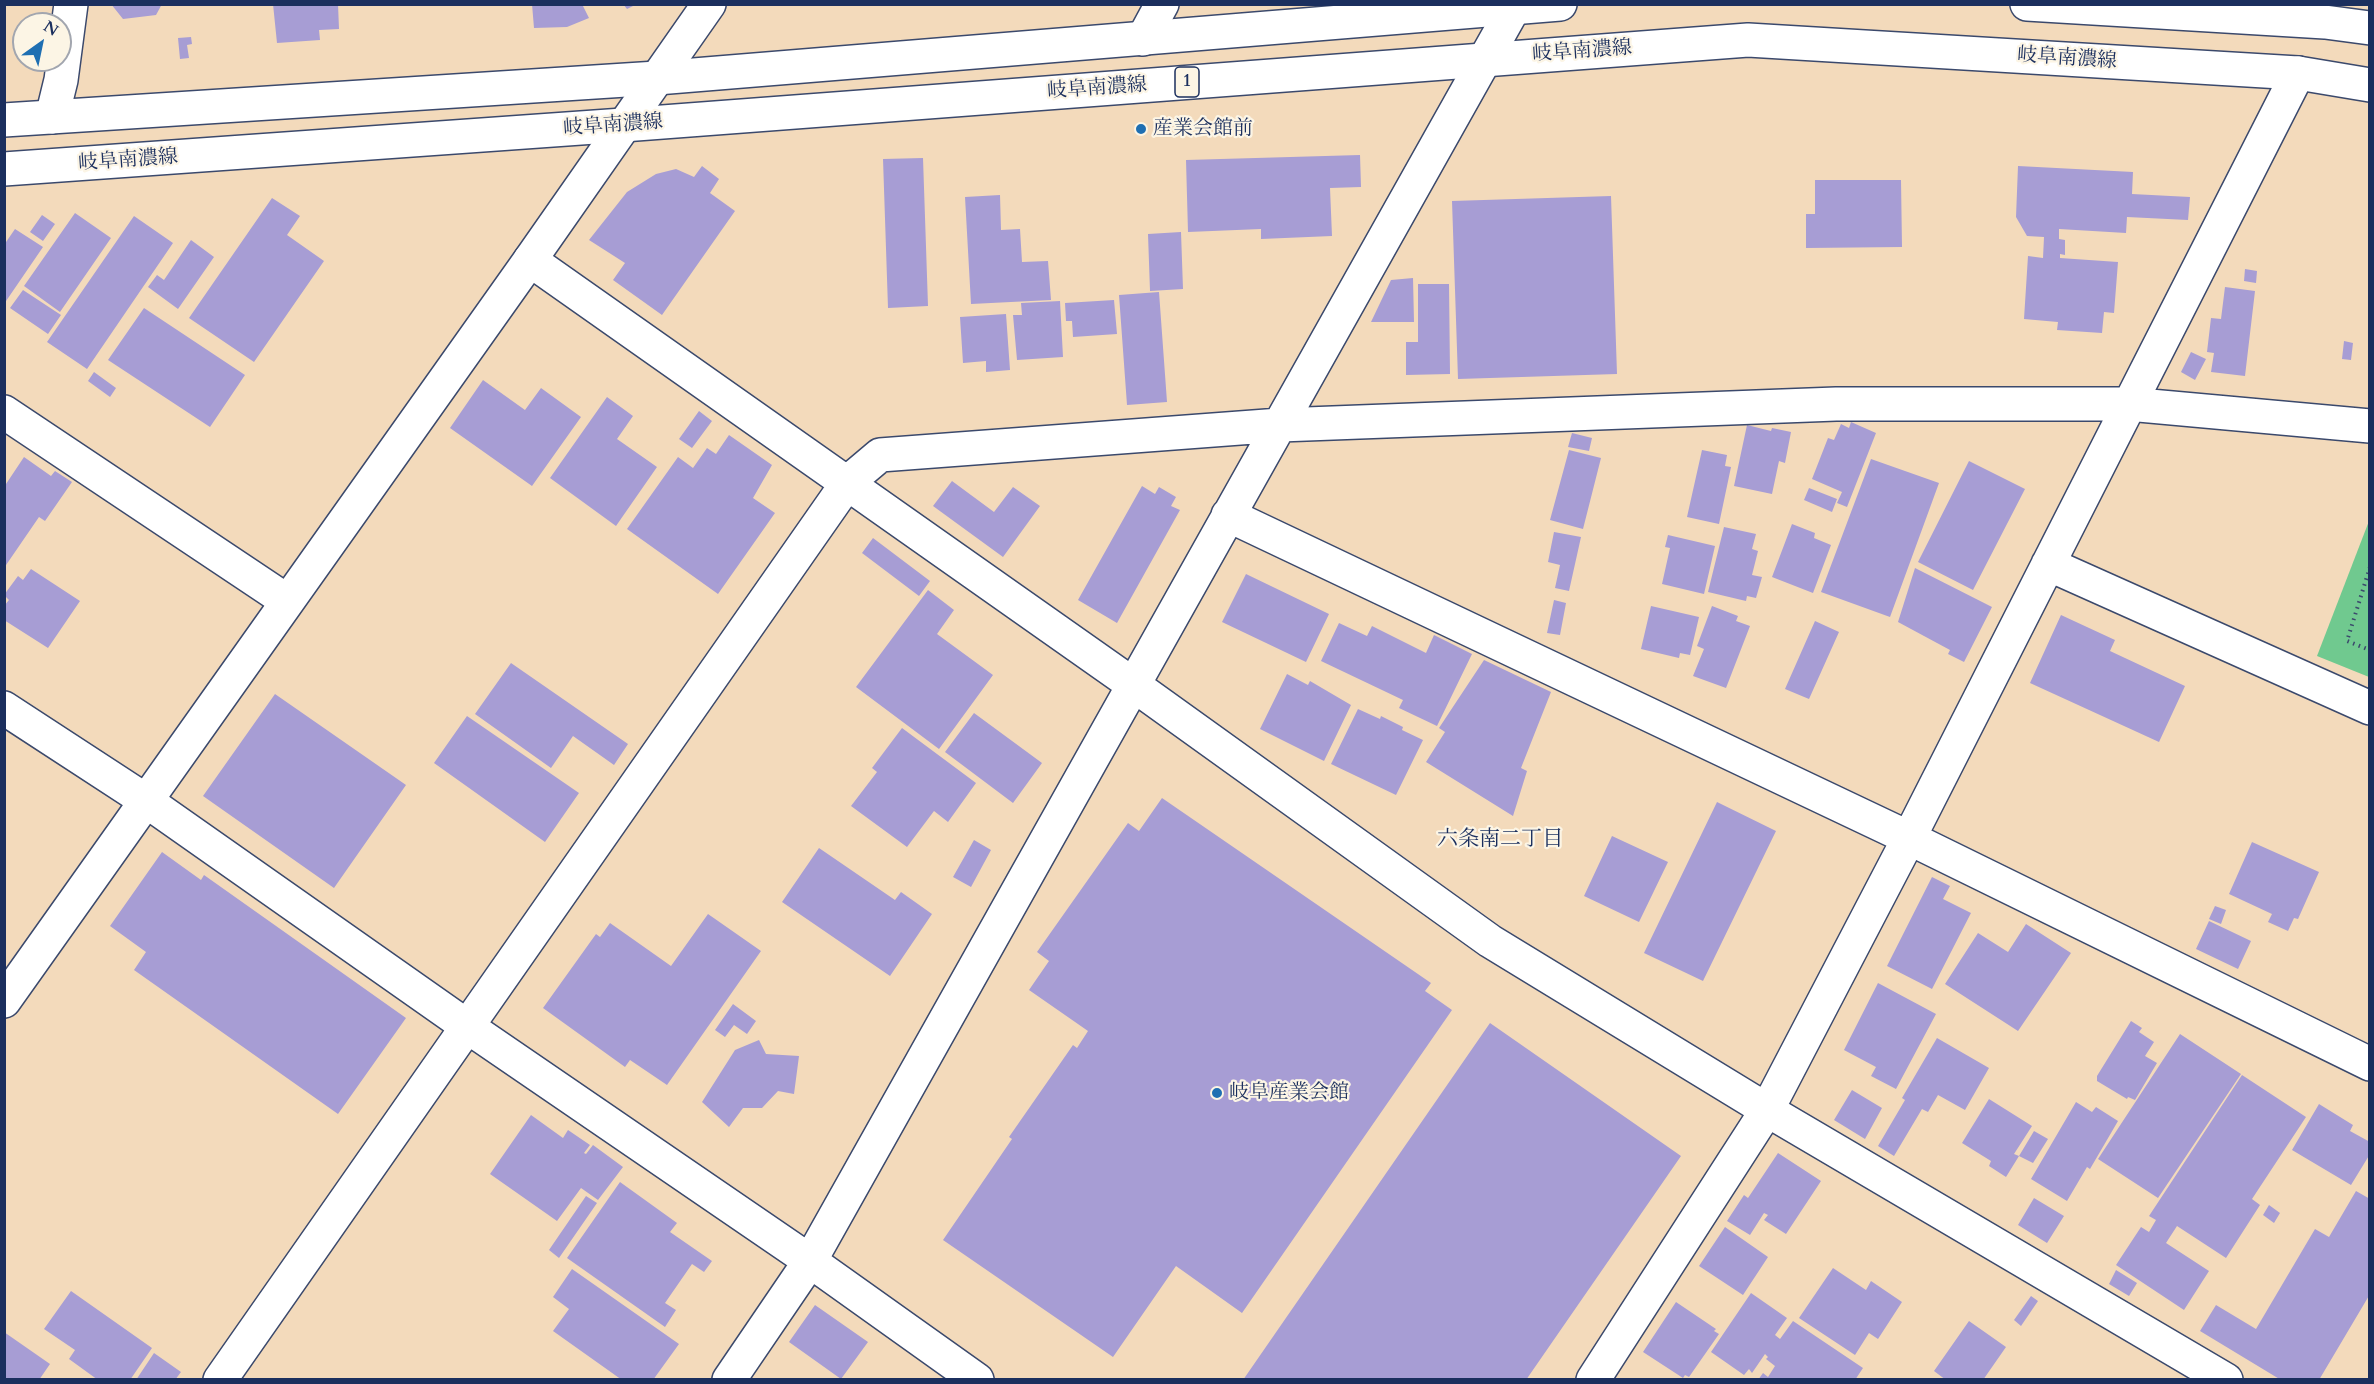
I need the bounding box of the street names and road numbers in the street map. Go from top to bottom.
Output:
street label: 岐阜南濃線 [1531,37,1633,67]
street label: 岐阜南濃線 [2016,44,2118,74]
road number: 1 [1175,67,1199,97]
street label: 岐阜南濃線 [1046,74,1148,104]
street label: 岐阜南濃線 [562,111,664,141]
street label: 岐阜南濃線 [77,146,179,176]

